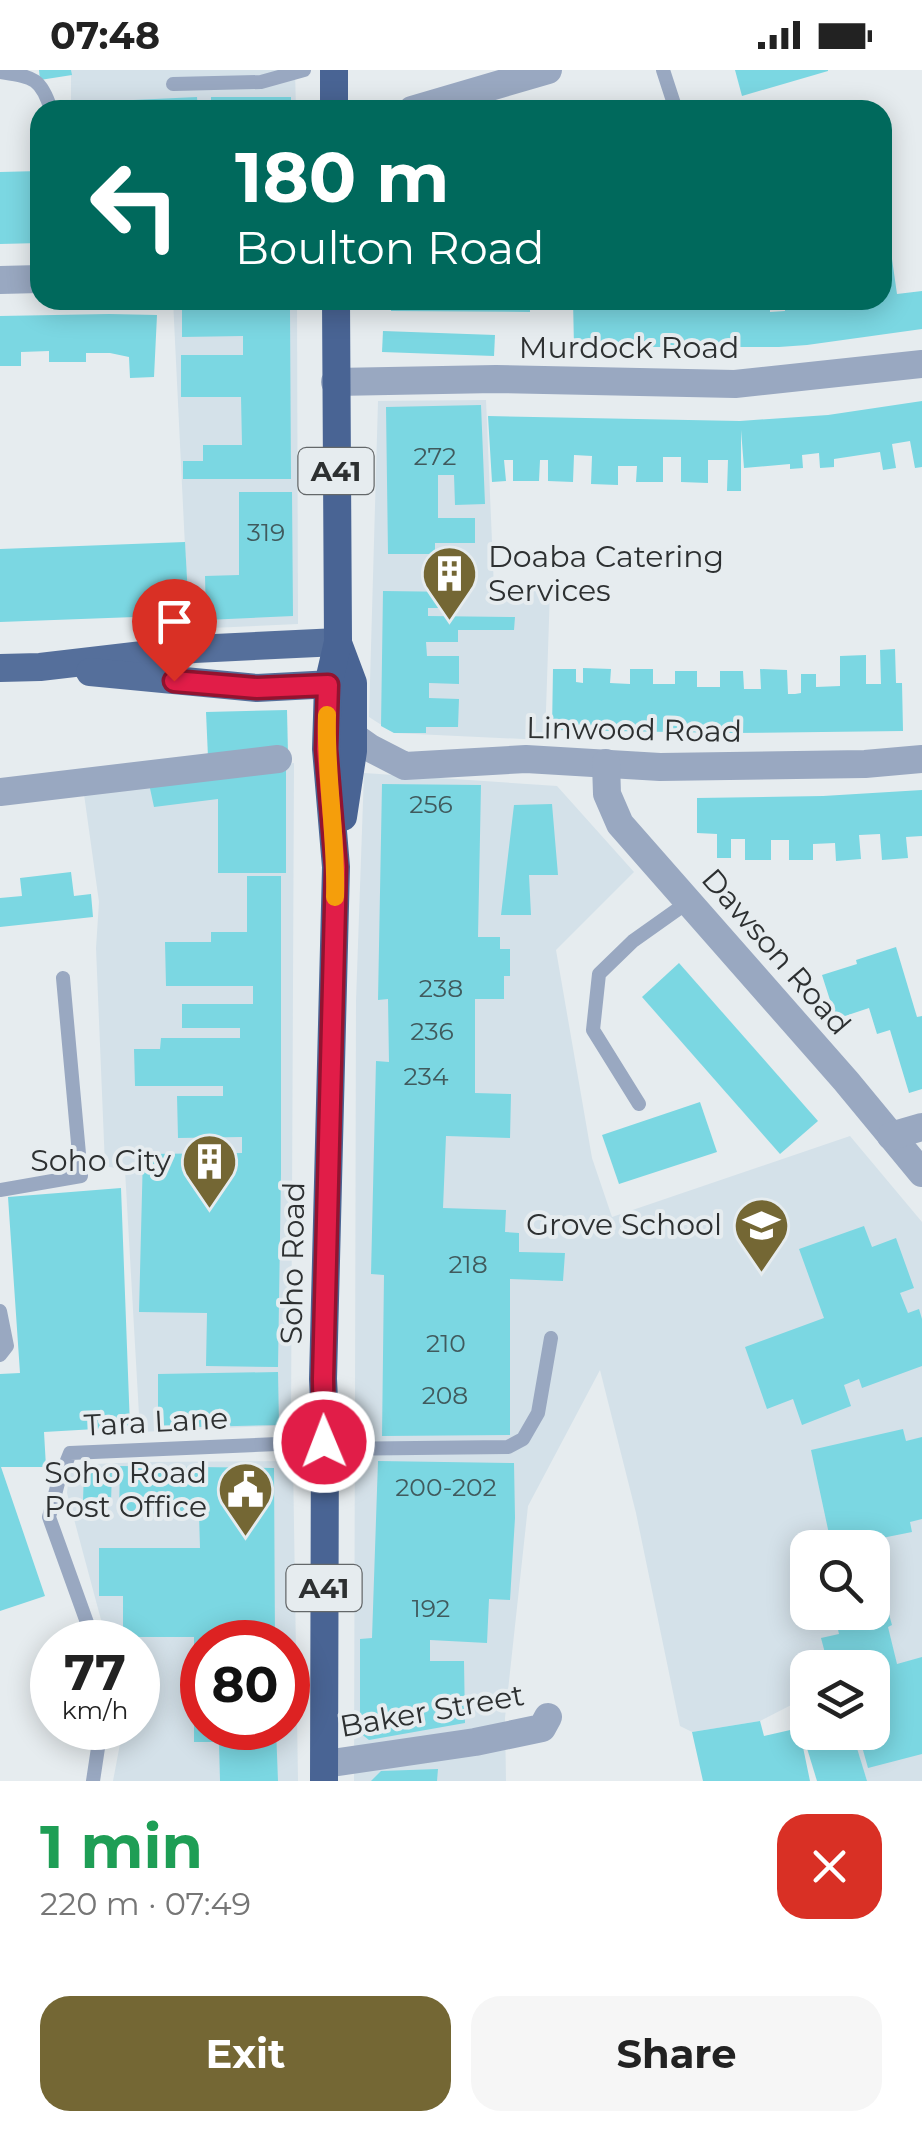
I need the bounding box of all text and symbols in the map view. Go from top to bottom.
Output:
text: 07:48 [50,12,160,59]
text: 180 m [235,134,449,220]
icon: left [70,140,200,270]
text: Boulton Road [235,220,545,275]
street label: Murdock Road [519,329,739,366]
house number: 272 [413,441,457,471]
road number: A41 [298,448,374,494]
house number: 319 [247,517,285,547]
place label: Doaba Catering Services [488,538,724,609]
building icon: Doaba Catering Services [419,544,479,623]
pin [132,579,217,682]
icon: arrive [147,594,202,649]
street label: Linwood Road [526,709,742,750]
house number: 256 [409,789,453,819]
street label: Dawson Road [694,861,859,1042]
house number: 238 [419,973,463,1003]
house number: 236 [410,1016,454,1046]
house number: 234 [404,1061,449,1091]
building icon: Soho City [180,1131,240,1210]
place label: Soho City [30,1142,172,1179]
street label: Soho Road [273,1181,312,1345]
school or university icon: Grove School [731,1195,791,1274]
place label: Grove School [526,1206,722,1243]
house number: 218 [448,1249,488,1279]
house number: 210 [426,1328,466,1358]
house number: 208 [422,1380,468,1410]
position arrow [272,1390,376,1494]
street label: Tara Lane [83,1399,229,1444]
place label: Soho Road Post Office [44,1454,207,1525]
public building icon: Soho Road Post Office [216,1460,276,1539]
house number: 200-202 [395,1472,497,1502]
map controls [790,1530,890,1750]
button: search [790,1530,890,1630]
road number: A41 [286,1565,362,1611]
house number: 192 [412,1593,450,1623]
speed limit sign: 80 [180,1620,310,1750]
text: 77 [64,1642,126,1703]
button: layers [790,1650,890,1750]
street label: Baker Street [337,1676,527,1745]
text: km/h [62,1695,128,1725]
text: 1 min [40,1810,203,1883]
button: close [777,1814,882,1919]
text: 220 m · 07:49 [40,1884,251,1923]
button: Exit [40,1996,451,2111]
button: Share [471,1996,882,2111]

